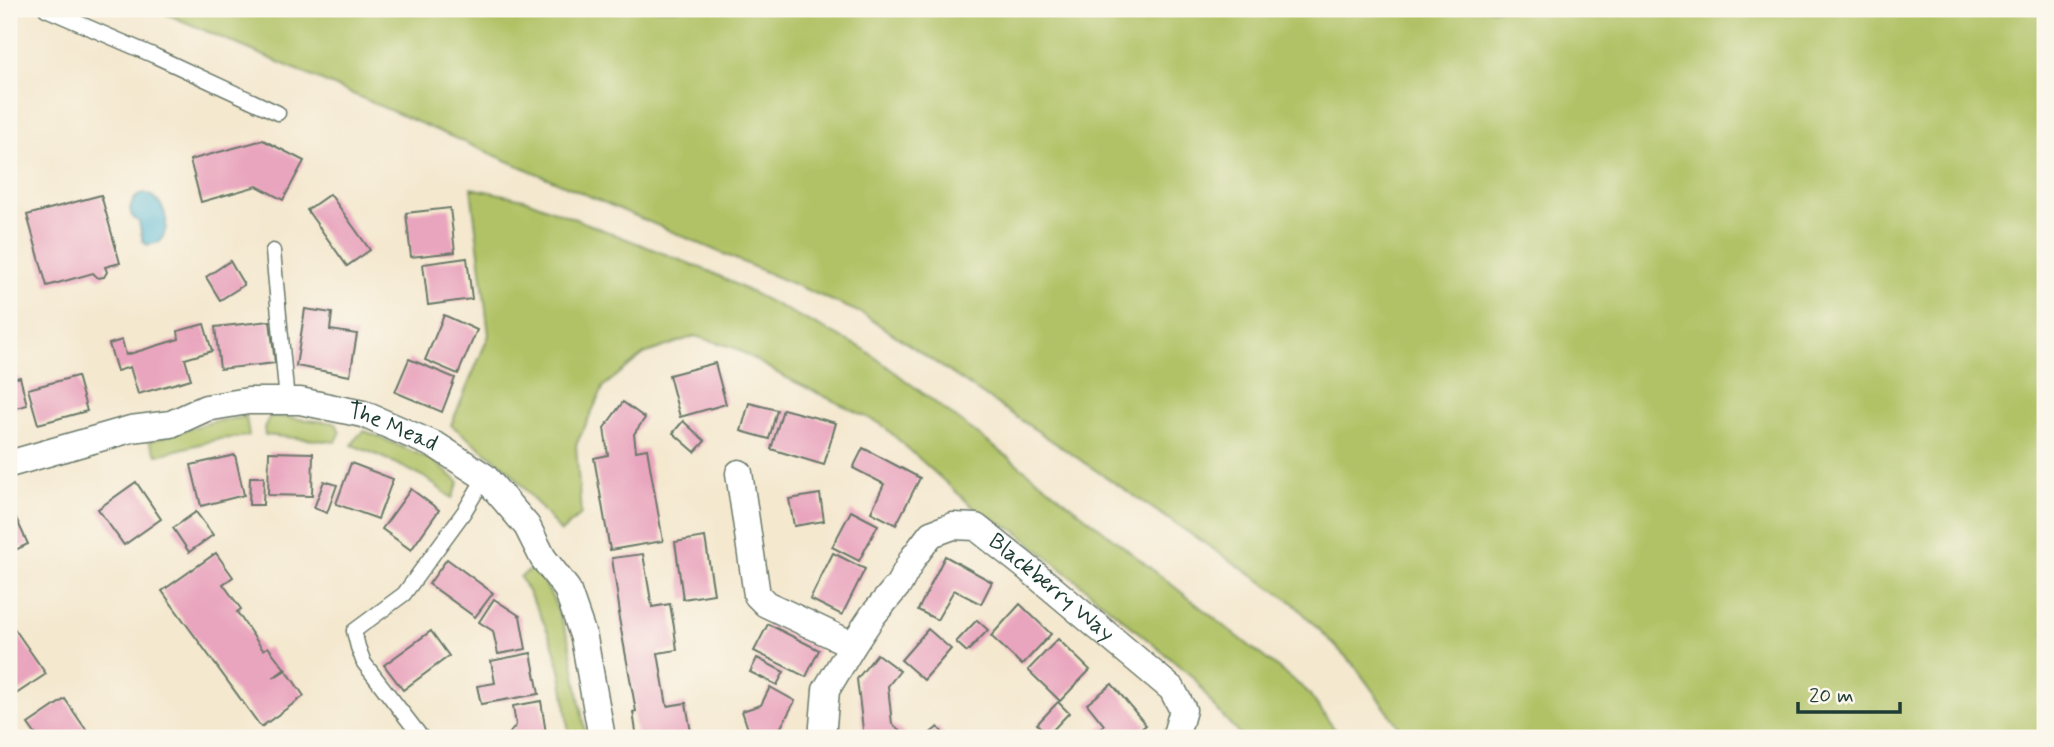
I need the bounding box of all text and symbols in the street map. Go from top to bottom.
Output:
street label: The Mead [345,396,442,459]
street label: Blackberry Way [982,527,1121,649]
scale bar [1798,670,1900,714]
text: 20 m [1809,682,1854,710]

